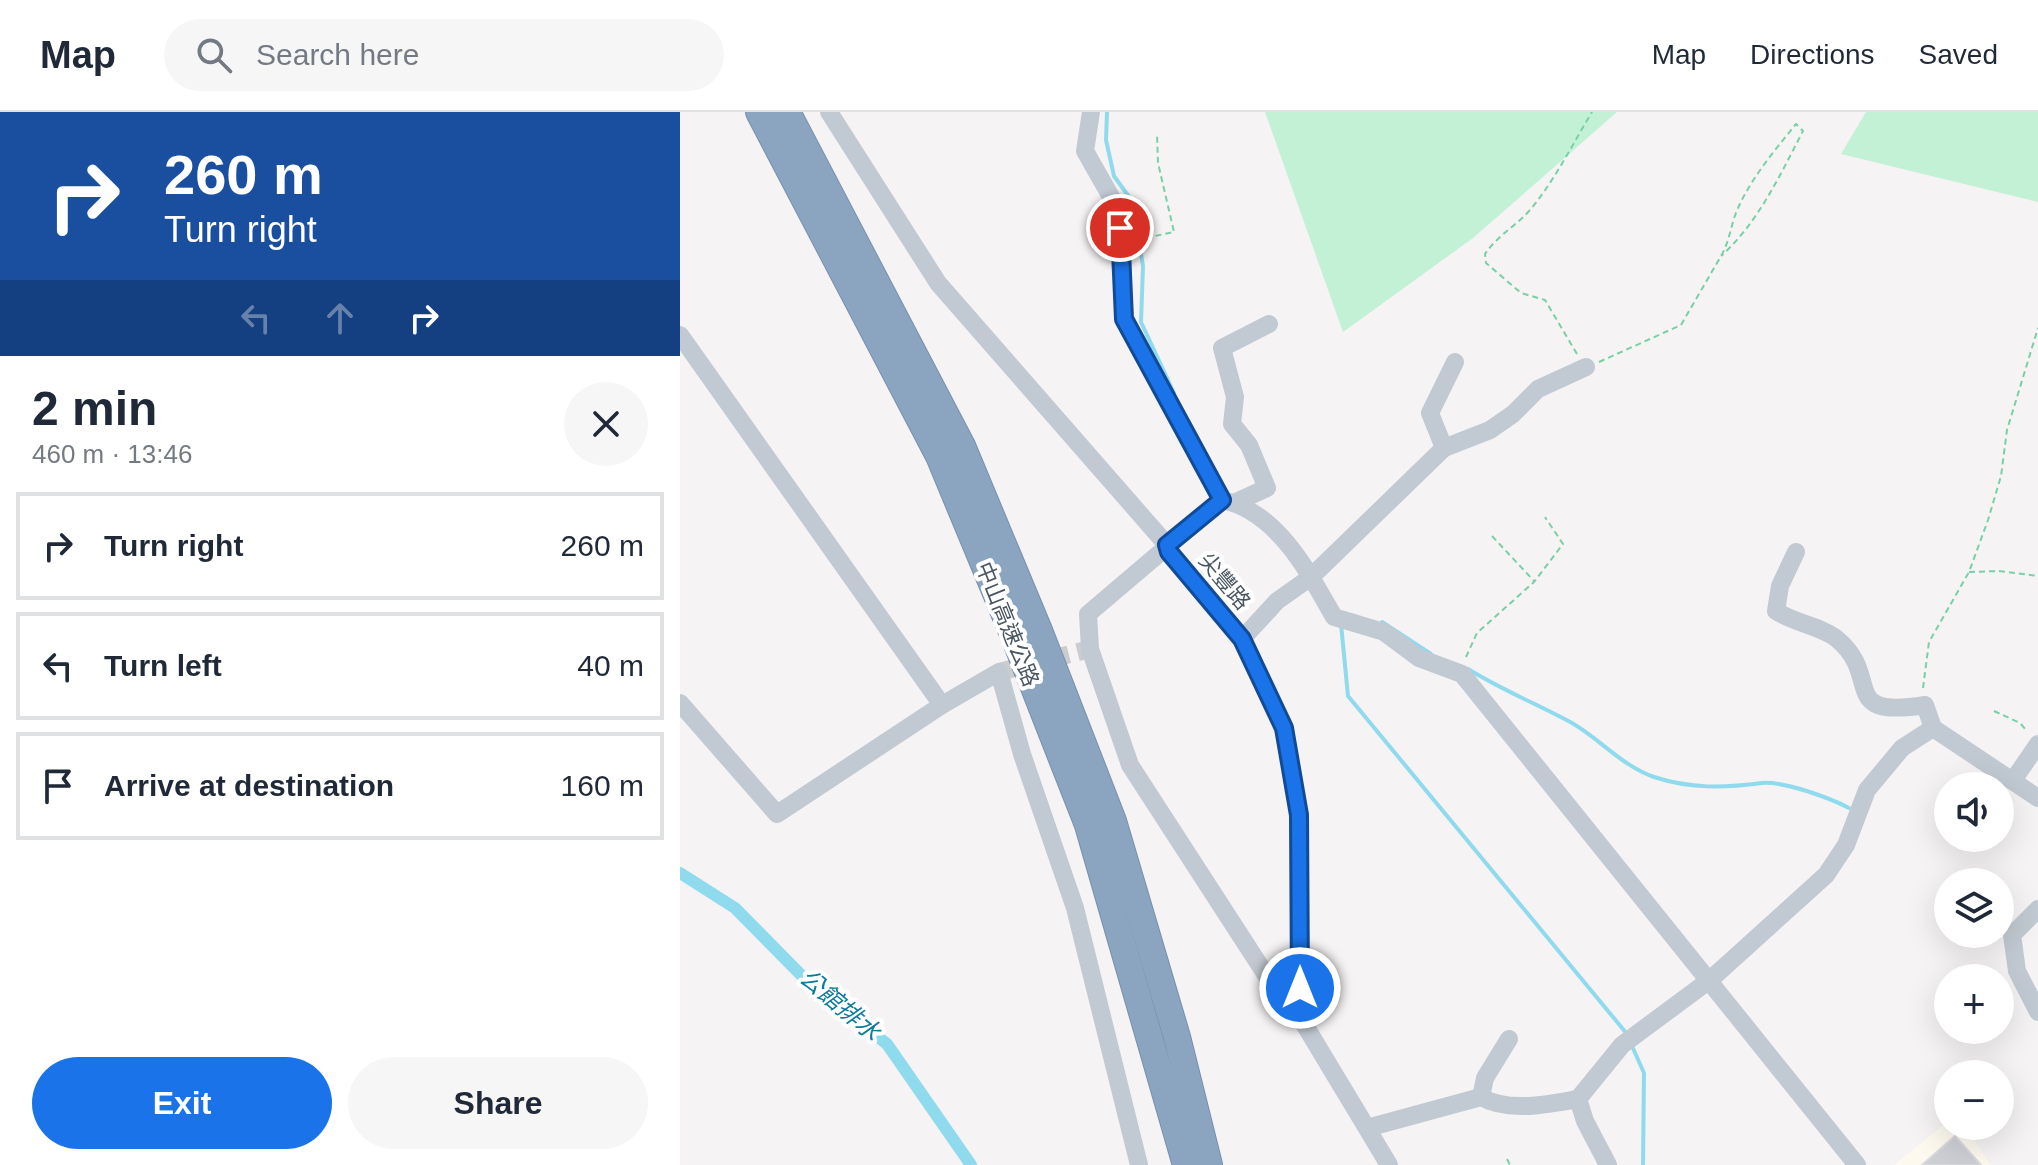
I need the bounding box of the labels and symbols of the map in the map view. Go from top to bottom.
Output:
pin [1086,194,1154,262]
street label: 尖豐路 [1194,548,1255,615]
street label: 中山高速公路 [971,558,1044,690]
position arrow [1258,946,1342,1030]
water label: 公館排水 [795,963,887,1046]

